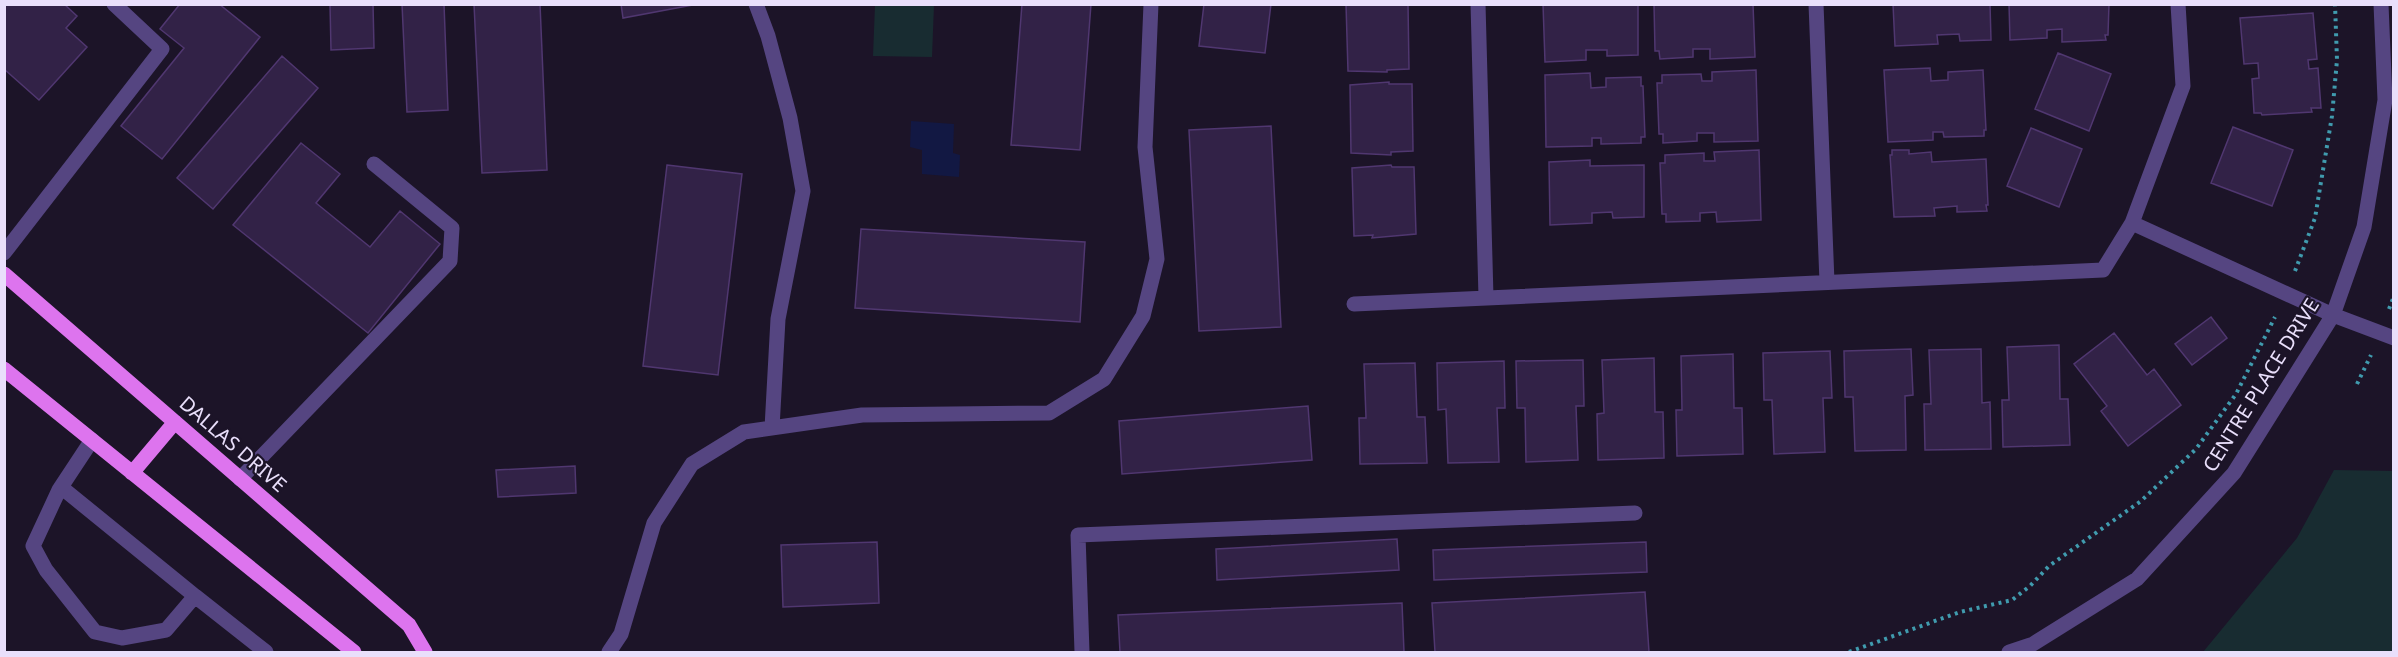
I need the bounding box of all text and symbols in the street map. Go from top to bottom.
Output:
street label: CENTRE PLACE DRIVE [2196,293,2325,477]
street label: DALLAS DRIVE [174,390,293,498]

